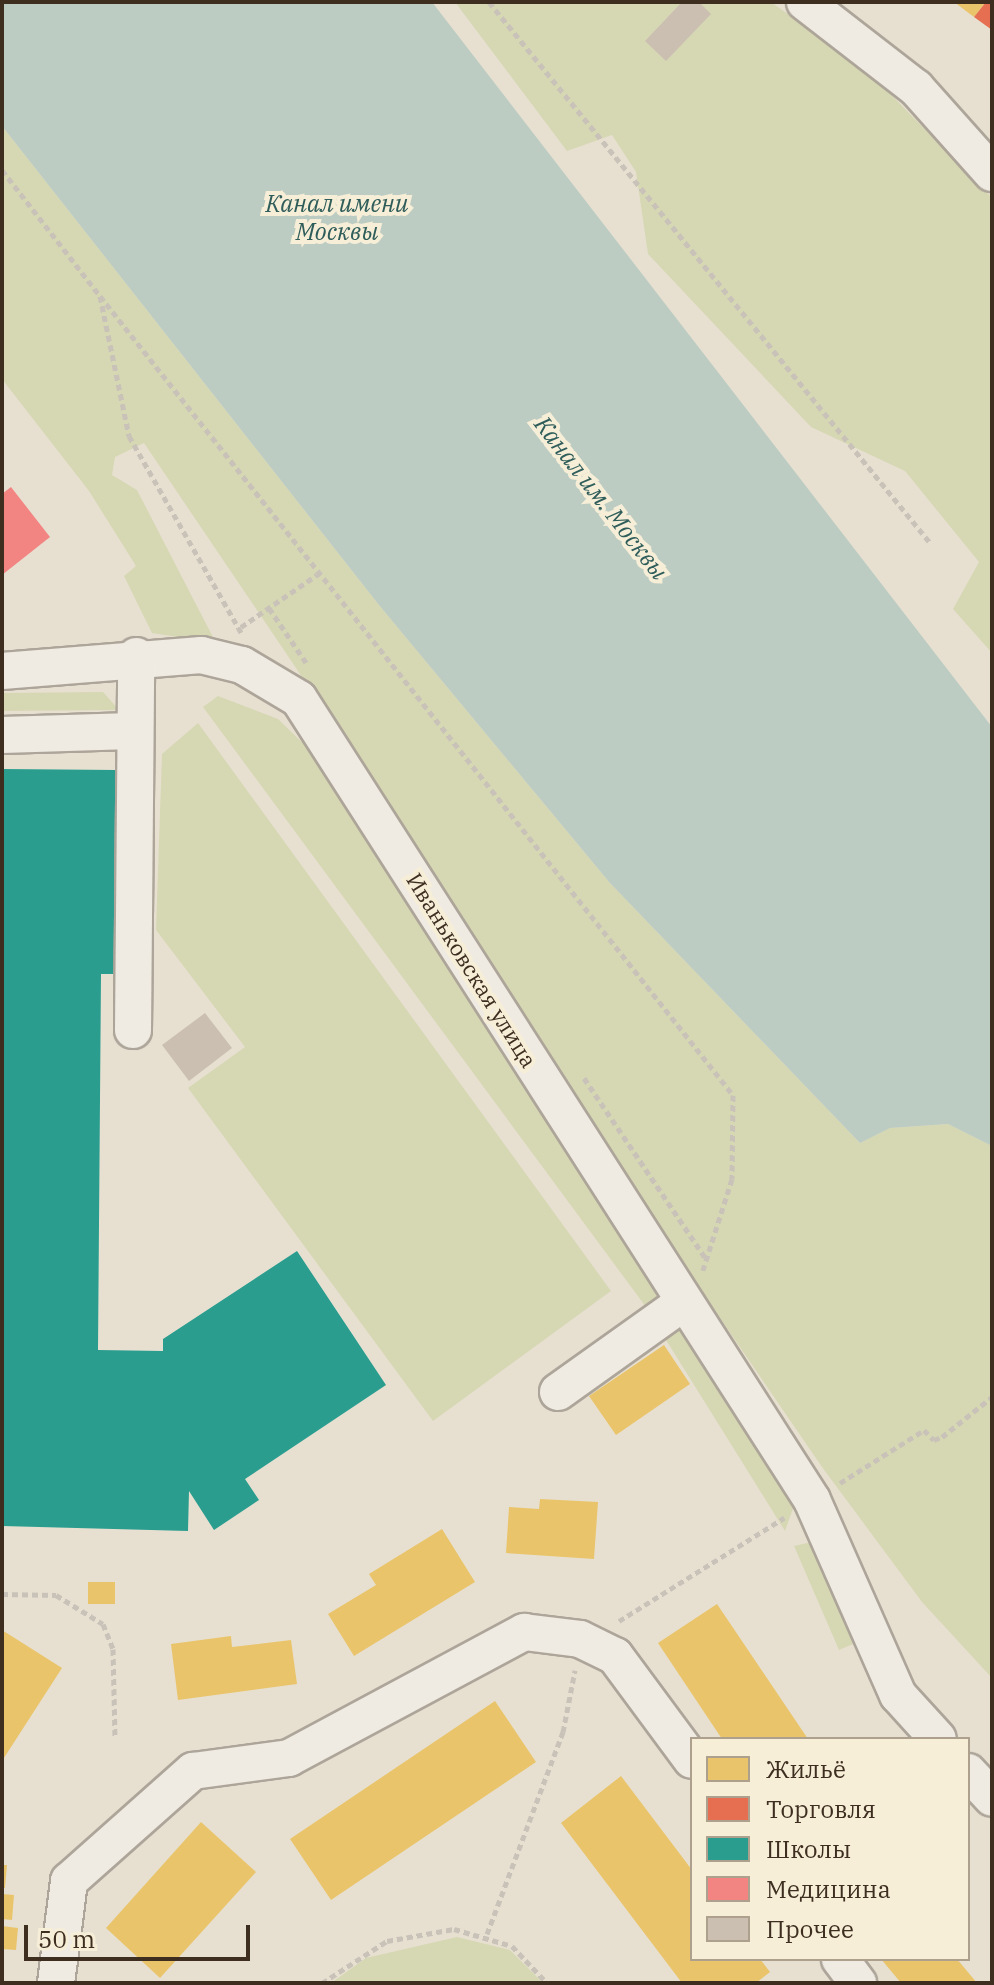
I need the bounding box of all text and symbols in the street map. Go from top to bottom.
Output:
water label: Канал имени Москвы [266,190,408,246]
water label: Канал им. Москвы [528,411,674,585]
street label: Иваньковская улица [401,868,543,1072]
legend [690,1737,970,1961]
text: Жильё [766,1753,846,1785]
text: Торговля [766,1793,876,1825]
text: Школы [766,1833,851,1865]
text: Медицина [766,1873,891,1905]
scale bar [28,1909,254,1959]
text: Прочее [766,1913,854,1945]
text: 50 m [38,1923,95,1955]

